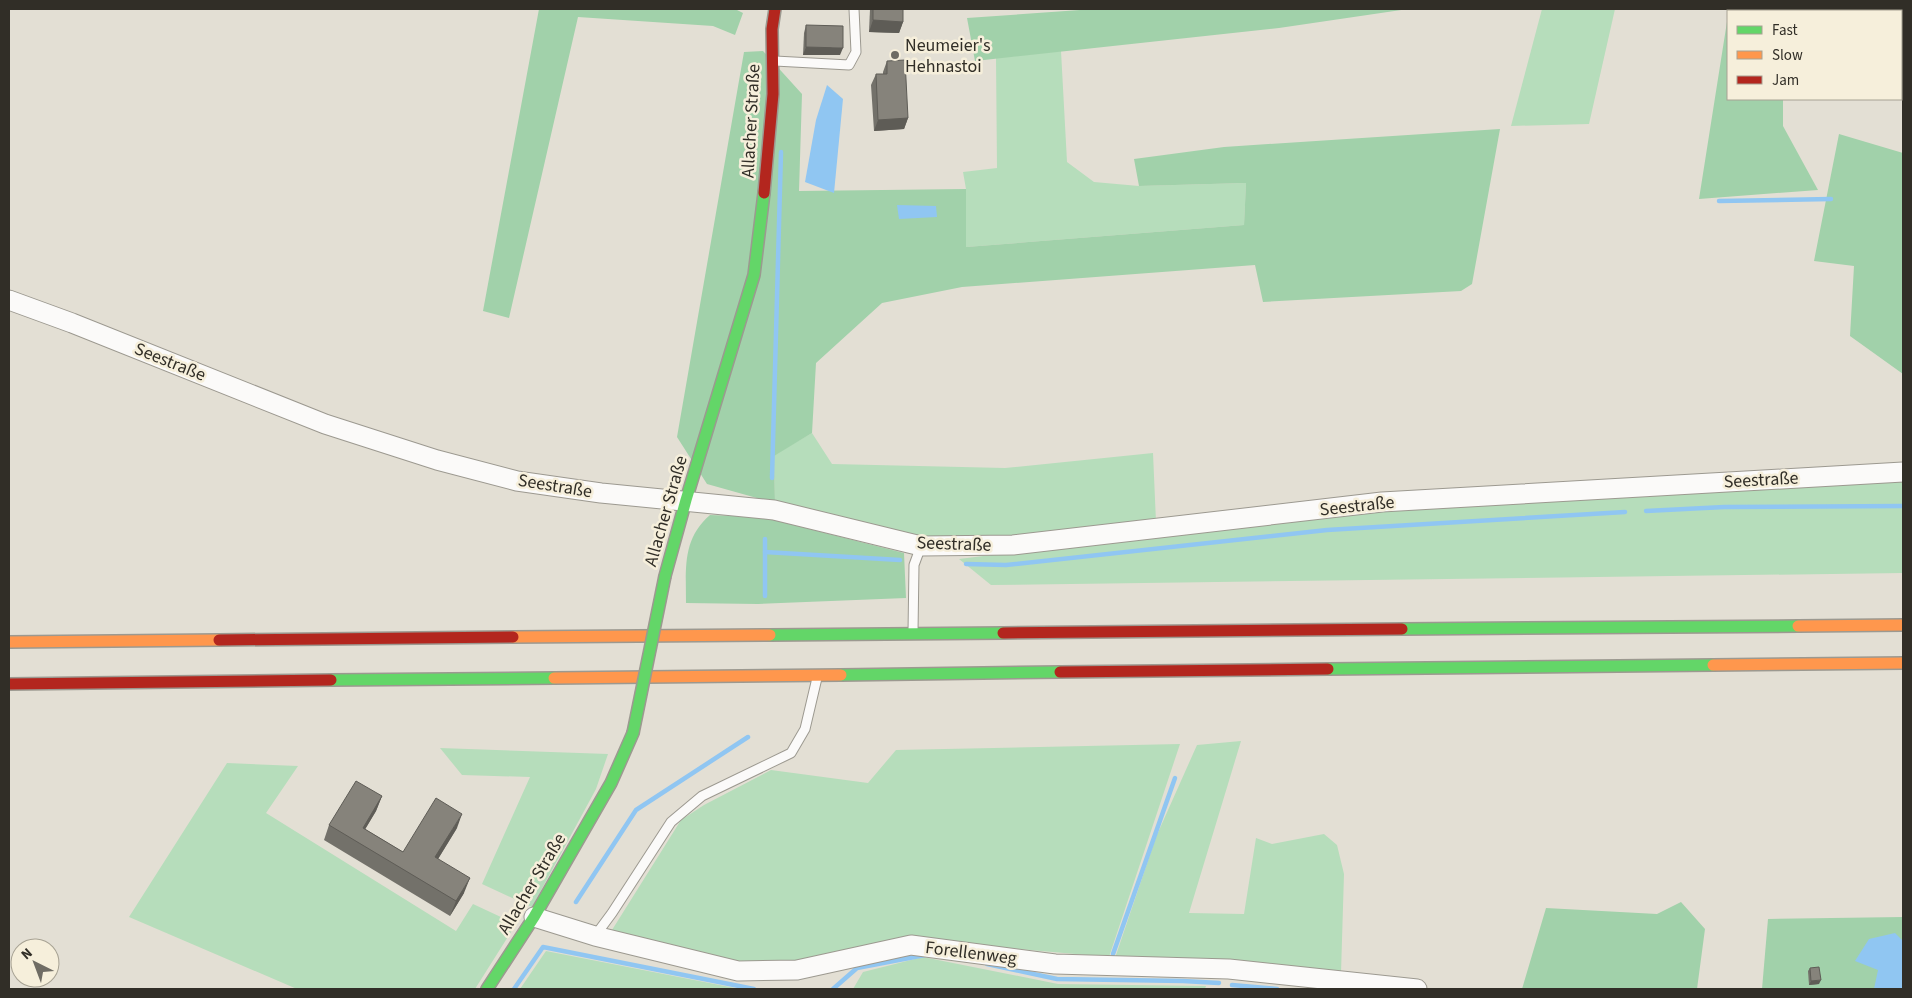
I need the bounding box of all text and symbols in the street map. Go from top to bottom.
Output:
legend [1727,10,1902,100]
text: Fast [1772,20,1798,41]
place label: Neumeier's Hehnastoi [905,33,990,79]
text: Slow [1772,45,1803,66]
marker: Neumeier's Hehnastoi [889,49,901,61]
street label: Allacher Straße [736,63,766,179]
text: Jam [1772,70,1799,91]
street label: Seestraße [131,336,209,388]
street label: Allacher Straße [638,453,694,569]
street label: Seestraße [1723,466,1799,494]
street label: Seestraße [516,468,594,504]
street label: Seestraße [1318,490,1396,522]
street label: Seestraße [916,530,992,558]
street label: Allacher Straße [492,829,572,939]
street label: Forellenweg [924,935,1018,971]
north arrow [10,938,60,988]
text: N [17,944,37,965]

